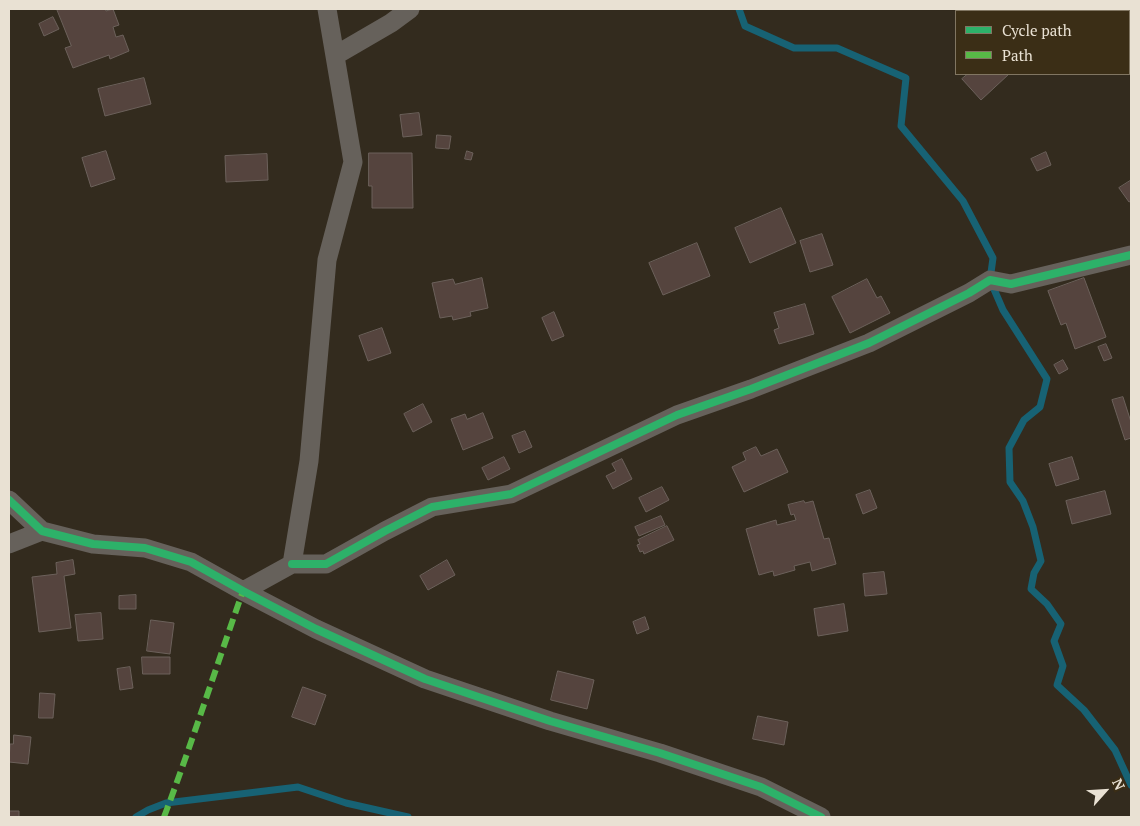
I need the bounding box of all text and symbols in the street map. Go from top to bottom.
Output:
legend [955,10,1130,75]
text: Cycle path [1002,20,1072,40]
text: Path [1002,45,1033,65]
north arrow [1080,766,1130,816]
text: N [1108,775,1130,793]

